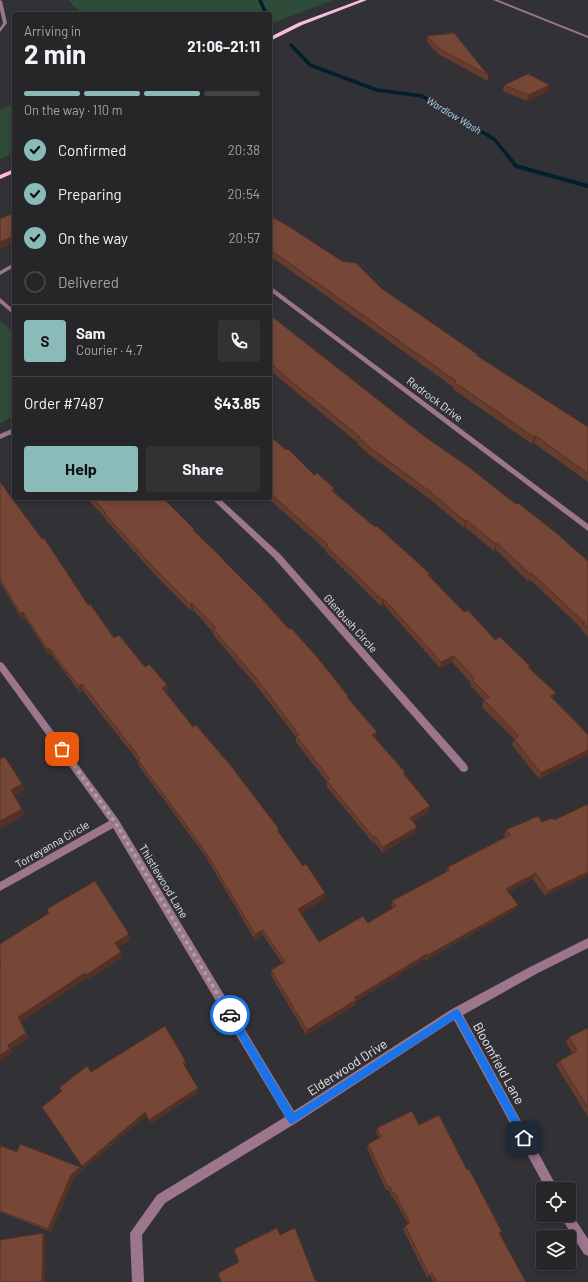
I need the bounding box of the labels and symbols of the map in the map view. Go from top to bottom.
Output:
water label: Wardlow Wash [424,94,484,136]
street label: Redrock Drive [405,374,466,424]
street label: Glenbush Circle [321,591,381,655]
pin [45,732,79,766]
street label: Torreyanna Circle [13,818,91,870]
street label: Thistlewood Lane [137,842,191,920]
courier [210,995,250,1035]
street label: Bloomfield Lane [470,1019,528,1107]
street label: Elderwood Drive [304,1035,390,1099]
pin [507,1121,541,1155]

